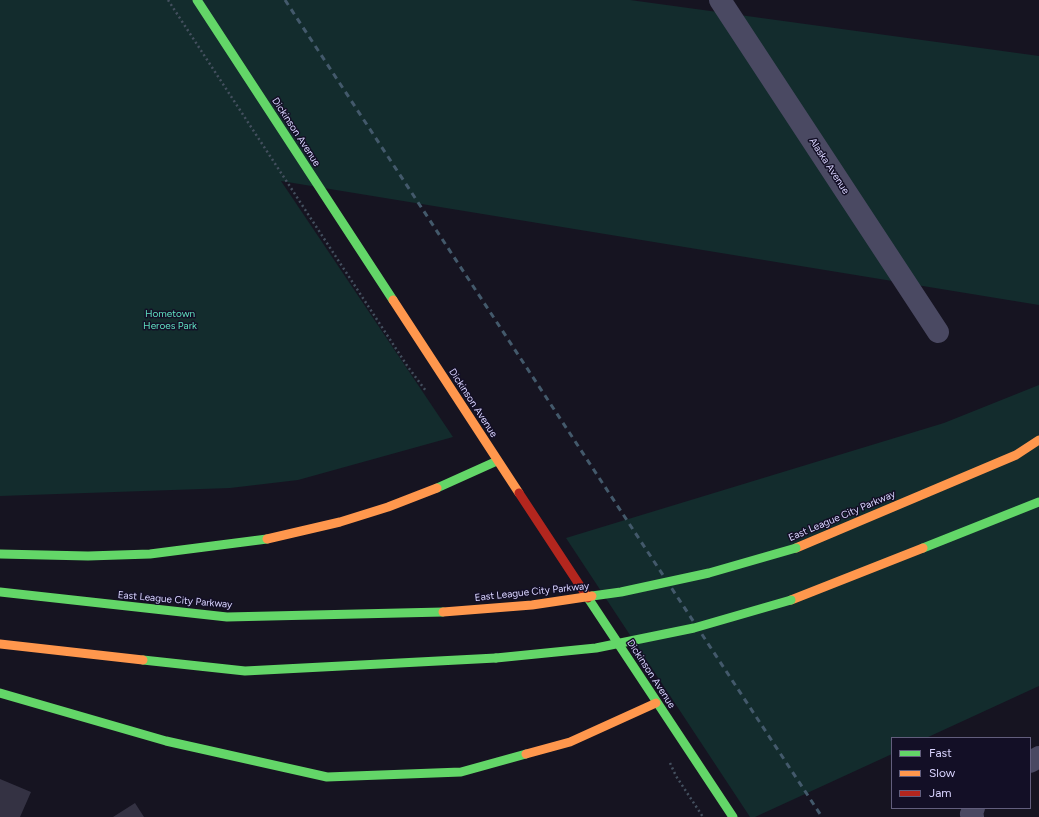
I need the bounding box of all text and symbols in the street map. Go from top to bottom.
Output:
street label: Dickinson Avenue [269,95,323,169]
street label: Alaska Avenue [806,136,852,196]
park label: Hometown Heroes Park [143,308,197,332]
street label: Dickinson Avenue [446,366,500,440]
street label: East League City Parkway [787,488,897,544]
street label: East League City Parkway [474,580,590,604]
street label: East League City Parkway [117,589,233,611]
street label: Dickinson Avenue [624,637,678,711]
legend [891,737,1031,809]
text: Fast [929,746,952,760]
text: Slow [929,766,955,780]
text: Jam [929,786,952,800]

